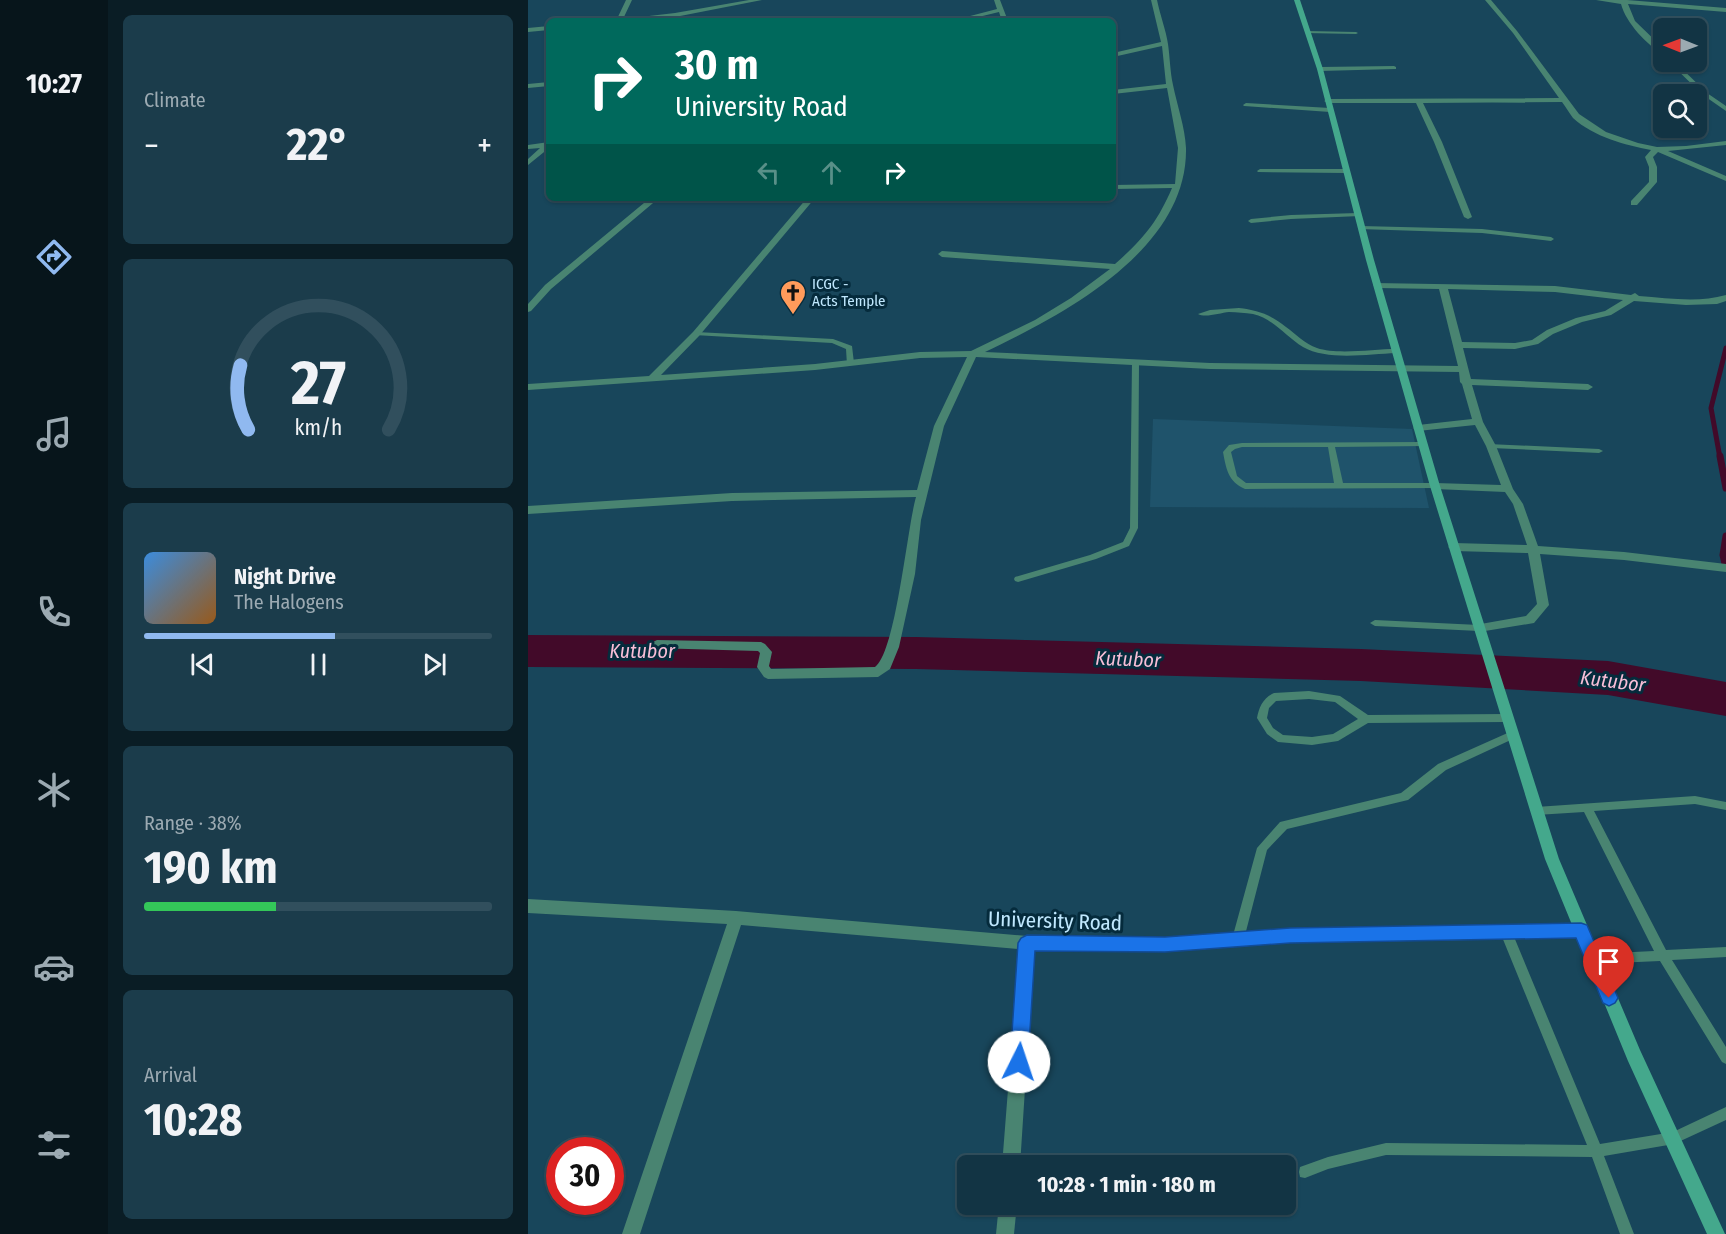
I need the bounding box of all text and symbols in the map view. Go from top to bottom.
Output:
north arrow [1653,18,1707,72]
map controls [1653,18,1707,138]
text: 30 m [675,40,759,90]
icon: right [576,42,654,120]
text: 10:27 [26,68,82,100]
button: search [1653,84,1707,138]
text: Climate [144,88,206,112]
text: University Road [675,91,848,123]
text: 22° [287,118,349,172]
text: − [144,126,159,166]
text: + [477,126,492,166]
icon: left [752,156,785,189]
icon: ahead [815,156,848,189]
icon: right [878,156,911,189]
icon: directions [33,236,75,278]
place label: ICGC - Acts Temple [812,275,886,310]
church icon: ICGC - Acts Temple [778,278,808,316]
text: 27 [289,346,346,421]
icon: music [33,413,75,455]
text: km/h [294,416,342,442]
text: Night Drive [234,563,336,590]
text: The Halogens [234,590,344,614]
icon: phone [33,591,75,633]
water label: Kutubor [609,639,676,663]
water label: Kutubor [1095,646,1162,672]
icon: previous [186,648,219,681]
icon: pause [302,648,335,681]
icon: next [418,648,451,681]
water label: Kutubor [1579,665,1648,697]
icon: climate [33,769,75,811]
text: Range · 38% [144,811,242,835]
text: 190 km [144,841,277,895]
street label: University Road [987,906,1123,936]
pin [1583,936,1634,998]
icon: arrive [1592,945,1625,978]
icon: car [33,946,75,988]
position arrow [987,1030,1051,1094]
text: Arrival [144,1063,197,1087]
text: 10:28 [144,1093,243,1147]
icon: filters [33,1124,75,1166]
speed limit sign: 30 [546,1137,624,1215]
text: 10:28 · 1 min · 180 m [1037,1171,1216,1198]

